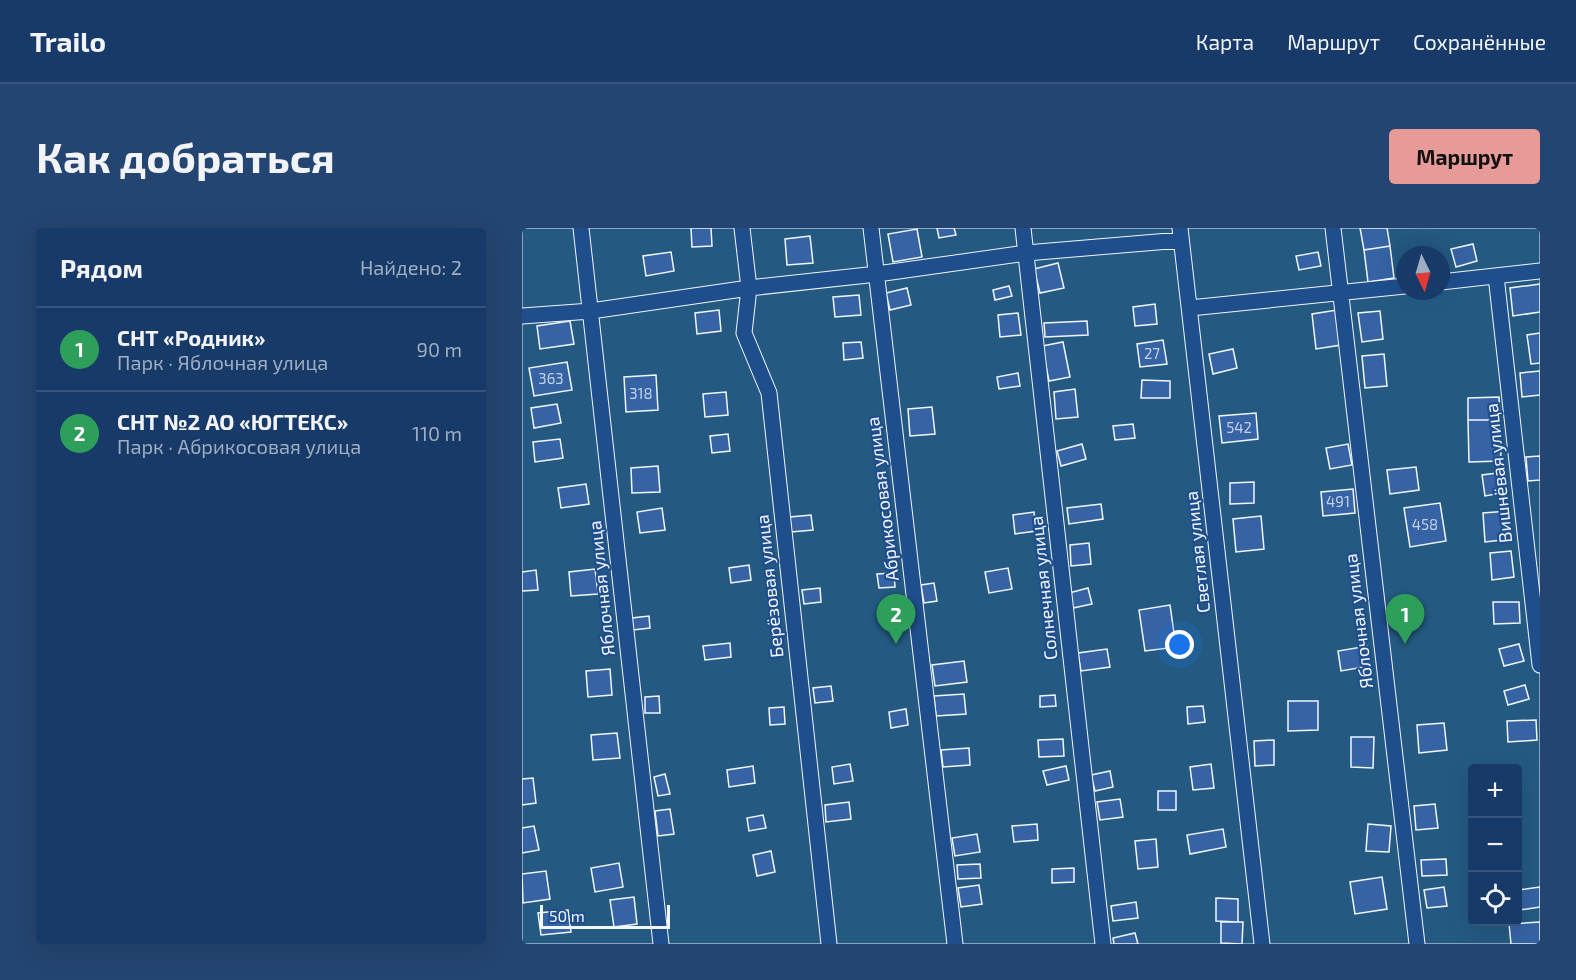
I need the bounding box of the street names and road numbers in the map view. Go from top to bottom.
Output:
street label: Вишнёвая улица [1480,402,1516,544]
street label: Абрикосовая улица [861,416,903,583]
street label: Светлая улица [1180,490,1214,614]
street label: Берёзовая улица [751,513,787,659]
street label: Солнечная улица [1025,515,1062,661]
street label: Яблочная улица [583,519,619,657]
street label: Яблочная улица [1339,552,1377,690]

